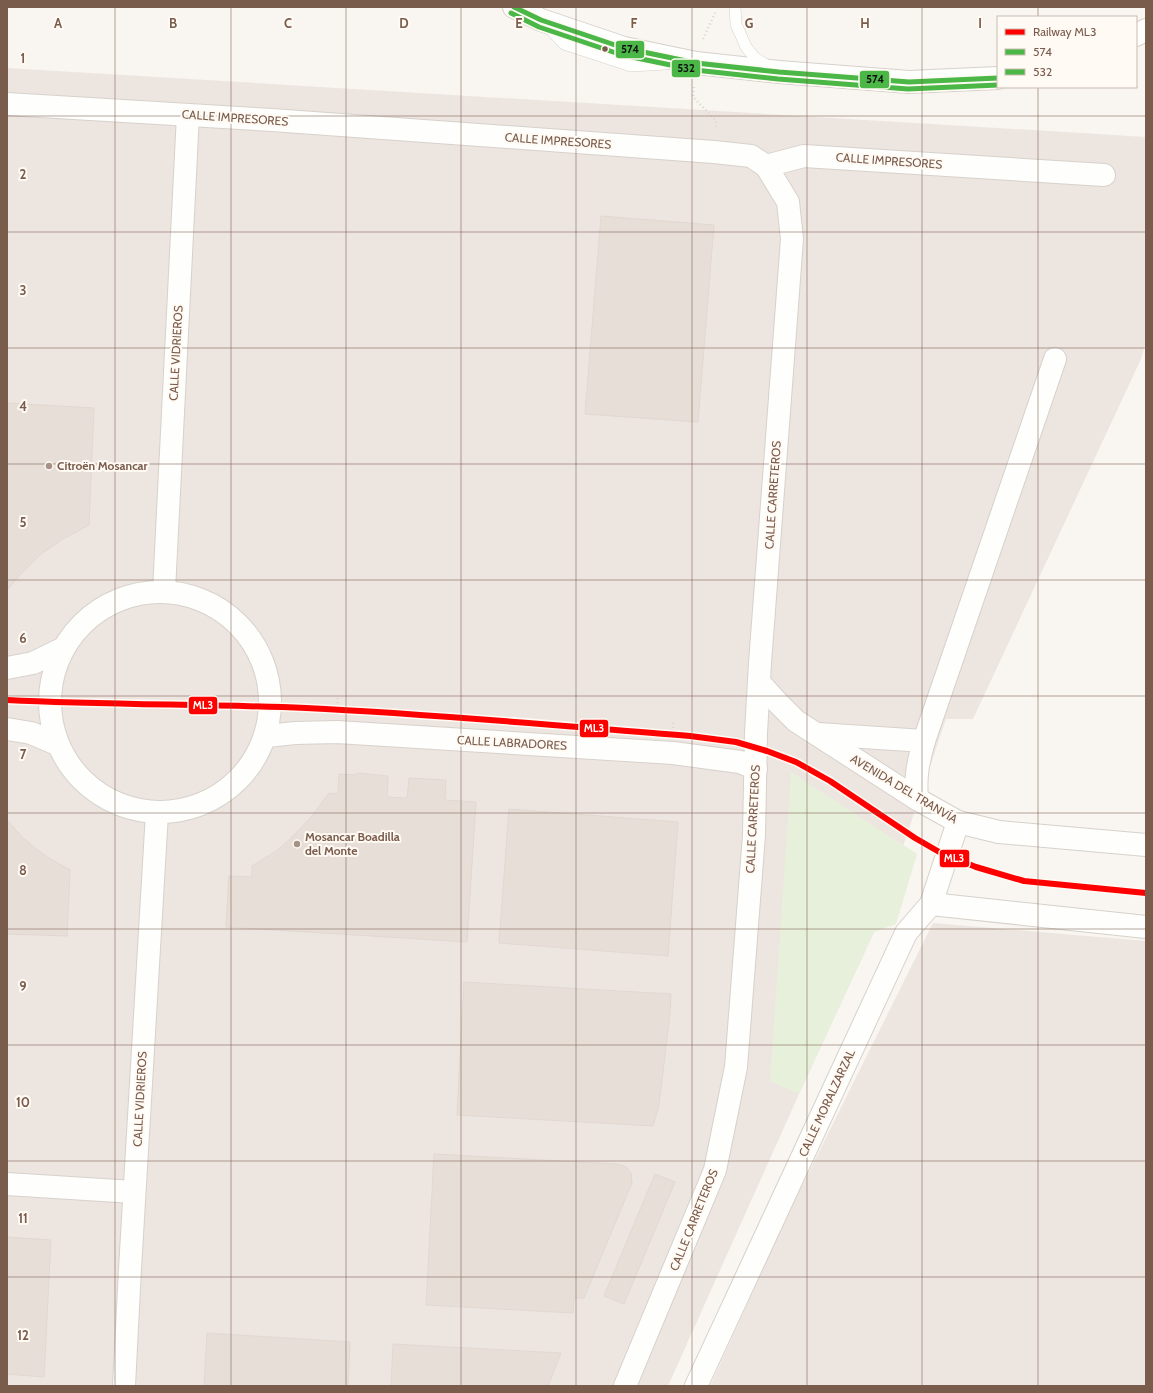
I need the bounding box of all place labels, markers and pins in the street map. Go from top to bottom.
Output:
unlabelled marker [600,44,610,54]
place label: Citroën Mosancar [57,458,148,473]
marker: Citroën Mosancar [44,461,54,471]
place label: Mosancar Boadilla del Monte [305,829,400,858]
marker: Mosancar Boadilla del Monte [292,839,302,849]

